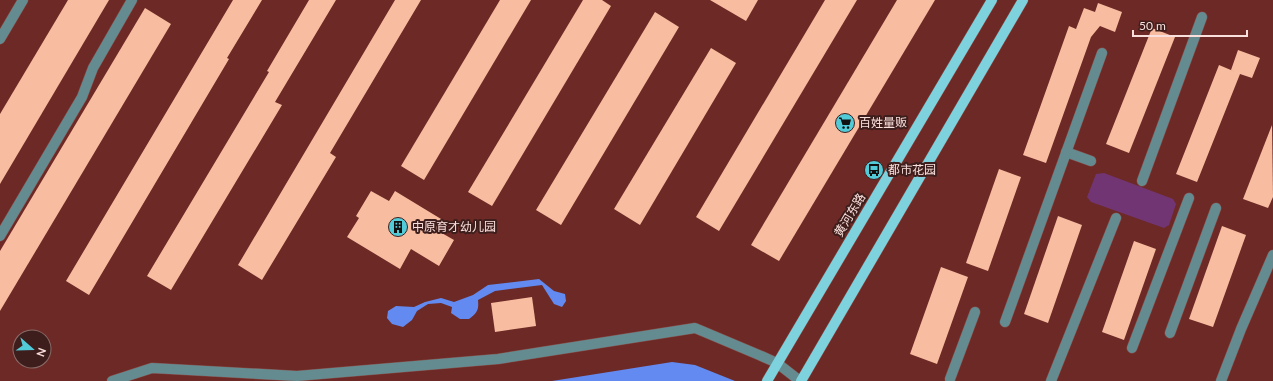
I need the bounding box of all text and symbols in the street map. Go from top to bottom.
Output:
scale bar [1133,12,1247,38]
text: 50 m [1139,18,1166,33]
supermarket icon: 百姓量贩 [834,112,856,134]
place label: 百姓量贩 [859,115,907,130]
bus stop icon: 都市花园 [863,159,885,181]
place label: 都市花园 [888,162,936,177]
street label: 黄河东路 [831,190,868,239]
building icon: 中原育才幼儿园 [387,216,409,238]
place label: 中原育才幼儿园 [412,219,496,234]
north arrow [12,329,52,369]
text: N [34,346,49,359]

